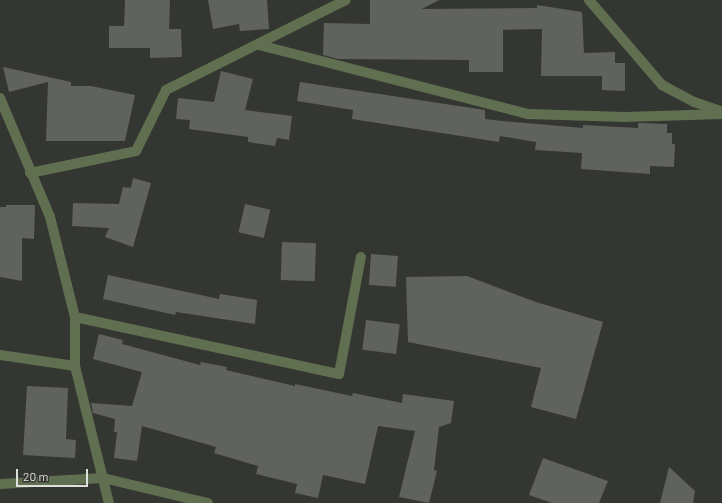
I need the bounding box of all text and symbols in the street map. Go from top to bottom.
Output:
scale bar [18,461,90,487]
text: 20 m [23,469,49,483]

